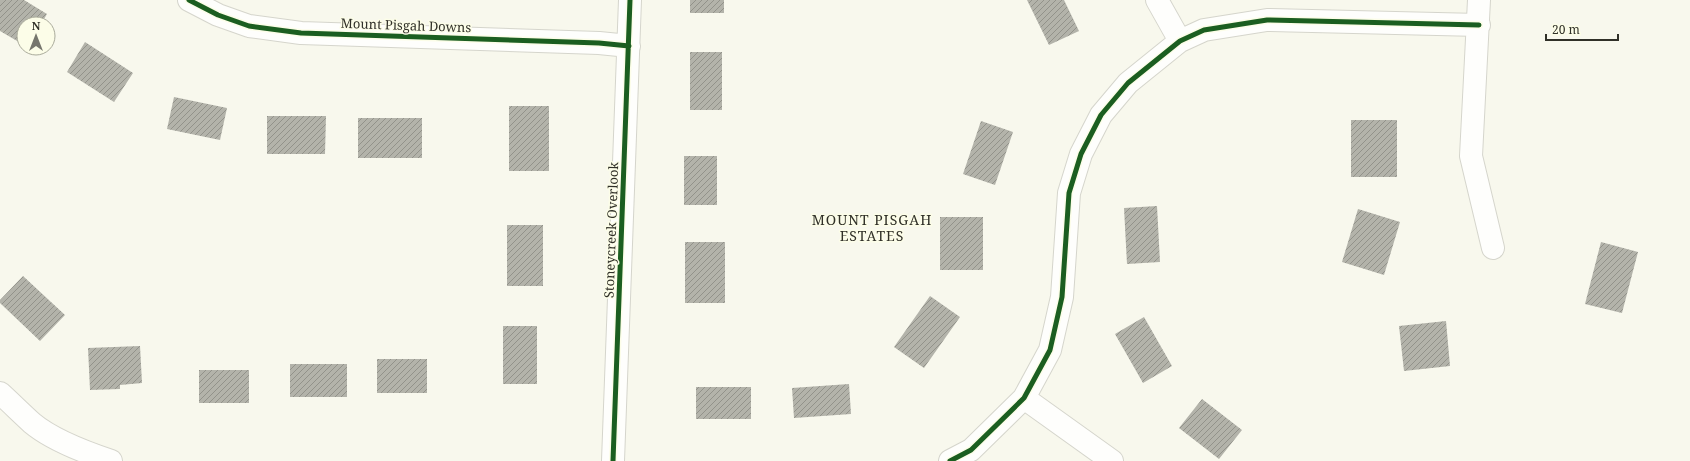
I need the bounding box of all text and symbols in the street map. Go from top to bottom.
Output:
street label: Mount Pisgah Downs [340,14,472,36]
north arrow [16,16,56,56]
scale bar [1546,16,1618,42]
text: N [32,18,41,33]
text: 20 m [1552,21,1580,38]
street label: Stoneycreek Overlook [600,161,622,298]
district label: MOUNT PISGAH ESTATES [812,210,932,245]

